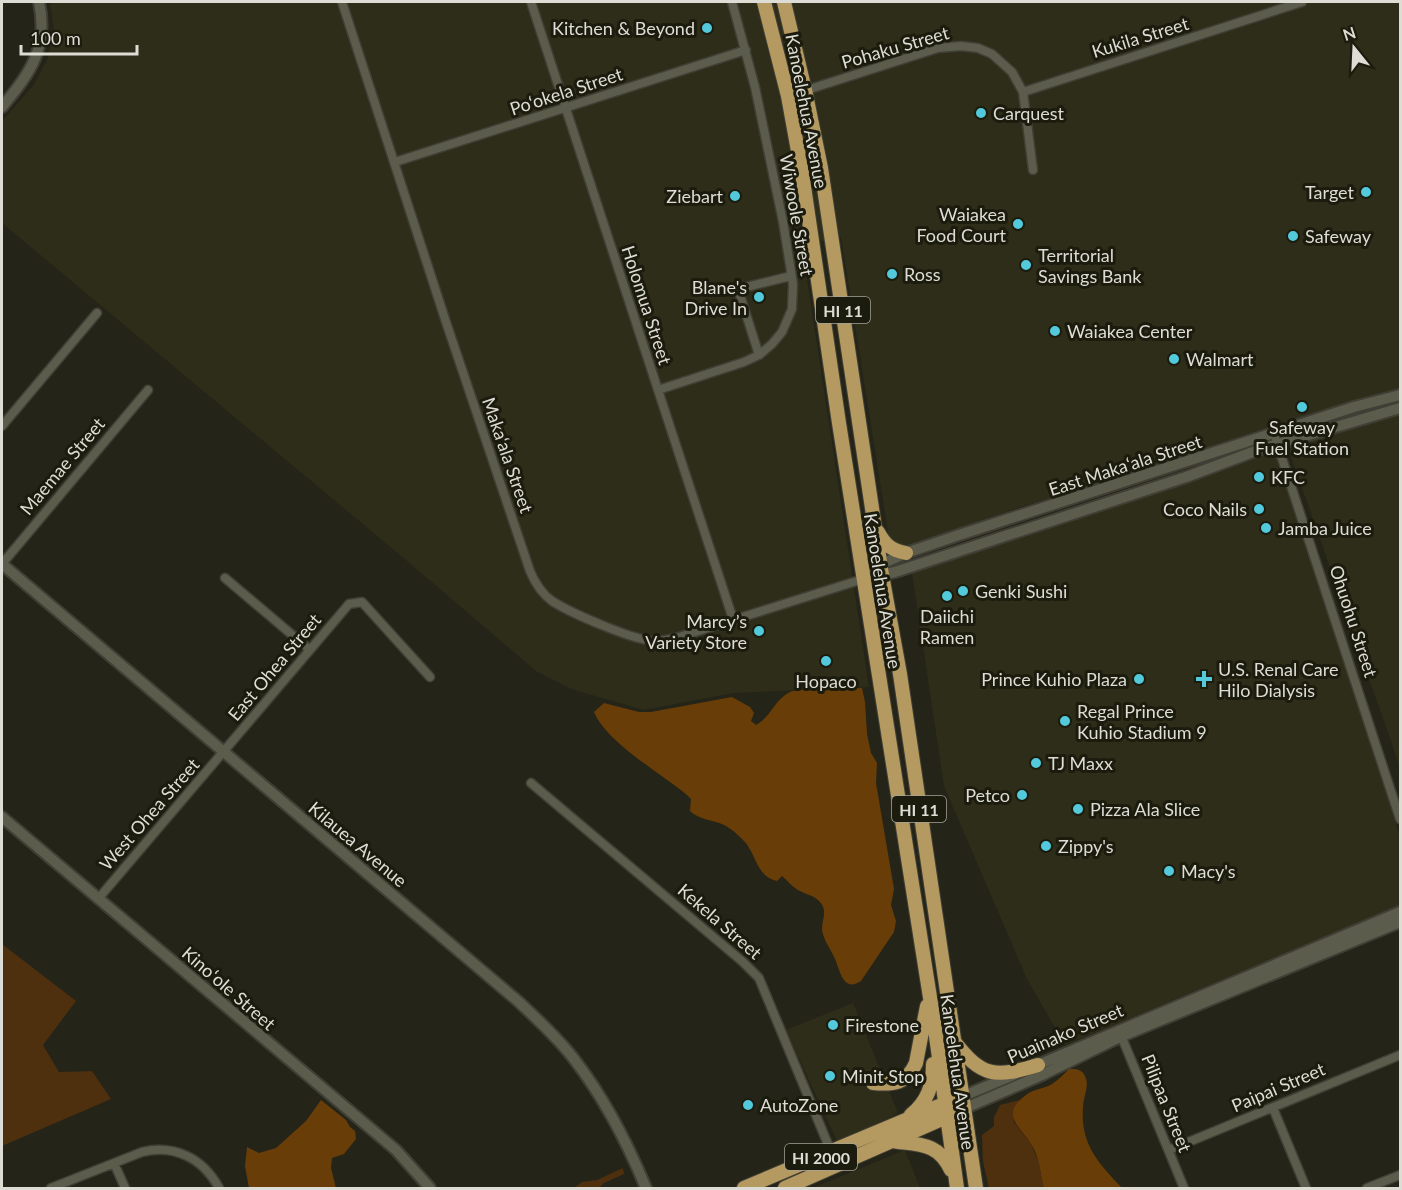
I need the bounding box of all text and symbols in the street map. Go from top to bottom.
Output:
street label: Kukila Street [1089,12,1192,62]
place label: Kitchen & Beyond [552,17,695,39]
scale bar [21,18,136,56]
north arrow [1324,18,1384,78]
marker: Kitchen & Beyond [700,21,714,35]
street label: Pohaku Street [839,21,952,73]
text: N [1340,22,1358,44]
text: 100 m [30,27,81,49]
street label: Kanoelehua Avenue [781,32,833,190]
street label: Po‘okela Street [507,62,626,120]
place label: Carquest [993,102,1065,124]
marker: Carquest [974,106,988,120]
street label: Wiwoole Street [775,152,819,278]
place label: Target [1305,181,1355,203]
place label: Ziebart [666,185,724,207]
marker: Target [1359,185,1373,199]
marker: Ziebart [728,189,742,203]
place label: Waiakea Food Court [916,203,1007,246]
marker: Waiakea Food Court [1011,217,1025,231]
place label: Safeway [1305,225,1372,247]
marker: Safeway [1286,229,1300,243]
street label: Holomua Street [617,243,677,368]
place label: Territorial Savings Bank [1038,244,1142,287]
marker: Territorial Savings Bank [1019,258,1033,272]
place label: Ross [904,263,941,285]
marker: Ross [885,267,899,281]
place label: Blane's Drive In [685,276,747,319]
marker: Blane's Drive In [752,290,766,304]
road number: HI 11 [816,297,870,323]
place label: Waiakea Center [1067,320,1193,342]
marker: Waiakea Center [1048,324,1062,338]
place label: Walmart [1186,348,1254,370]
marker: Walmart [1167,352,1181,366]
street label: Maka‘ala Street [478,394,538,516]
marker: Safeway Fuel Station [1295,400,1309,414]
street label: Maemae Street [15,412,109,519]
place label: Safeway Fuel Station [1255,416,1349,459]
street label: East Makaʻala Street [1046,430,1205,500]
place label: KFC [1271,466,1305,488]
marker: KFC [1252,470,1266,484]
place label: Coco Nails [1163,498,1247,520]
marker: Coco Nails [1252,502,1266,516]
street label: Kanoelehua Avenue [860,512,906,670]
place label: Jamba Juice [1278,517,1372,539]
marker: Jamba Juice [1259,521,1273,535]
street label: Ohuohu Street [1326,562,1383,680]
place label: Genki Sushi [975,580,1067,602]
marker: Genki Sushi [956,584,970,598]
marker: Daiichi Ramen [940,589,954,603]
place label: Daiichi Ramen [920,605,974,648]
street label: East Ohea Street [223,609,325,725]
place label: Marcy’s Variety Store [645,610,747,653]
marker: Marcy’s Variety Store [752,624,766,638]
marker: Hopaco [819,654,833,668]
place label: U.S. Renal Care Hilo Dialysis [1218,658,1338,701]
place label: Prince Kuhio Plaza [981,668,1127,690]
place label: Hopaco [795,670,857,692]
marker: U.S. Renal Care Hilo Dialysis [1195,670,1213,688]
marker: Prince Kuhio Plaza [1132,672,1146,686]
place label: Regal Prince Kuhio Stadium 9 [1077,700,1207,743]
marker: Regal Prince Kuhio Stadium 9 [1058,714,1072,728]
place label: TJ Maxx [1048,752,1113,774]
street label: West Ohea Street [95,753,204,874]
marker: TJ Maxx [1029,756,1043,770]
place label: Petco [965,784,1010,806]
marker: Petco [1015,788,1029,802]
road number: HI 11 [892,796,946,822]
street label: Kilauea Avenue [304,797,412,891]
place label: Pizza Ala Slice [1090,798,1200,820]
marker: Pizza Ala Slice [1071,802,1085,816]
place label: Zippy's [1058,835,1114,857]
marker: Zippy's [1039,839,1053,853]
place label: Macy's [1181,860,1236,882]
marker: Macy's [1162,864,1176,878]
street label: Kekela Street [674,879,767,964]
street label: Kinoʻole Street [178,942,281,1035]
street label: Kanoelehua Avenue [936,993,980,1151]
street label: Puainako Street [1004,998,1127,1067]
place label: Firestone [845,1014,919,1036]
marker: Firestone [826,1018,840,1032]
street label: Pilipaa Street [1137,1051,1197,1156]
street label: Paipai Street [1228,1057,1328,1116]
place label: Minit Stop [842,1065,924,1087]
marker: Minit Stop [823,1069,837,1083]
place label: AutoZone [760,1094,838,1116]
marker: AutoZone [741,1098,755,1112]
road number: HI 2000 [785,1144,857,1170]

